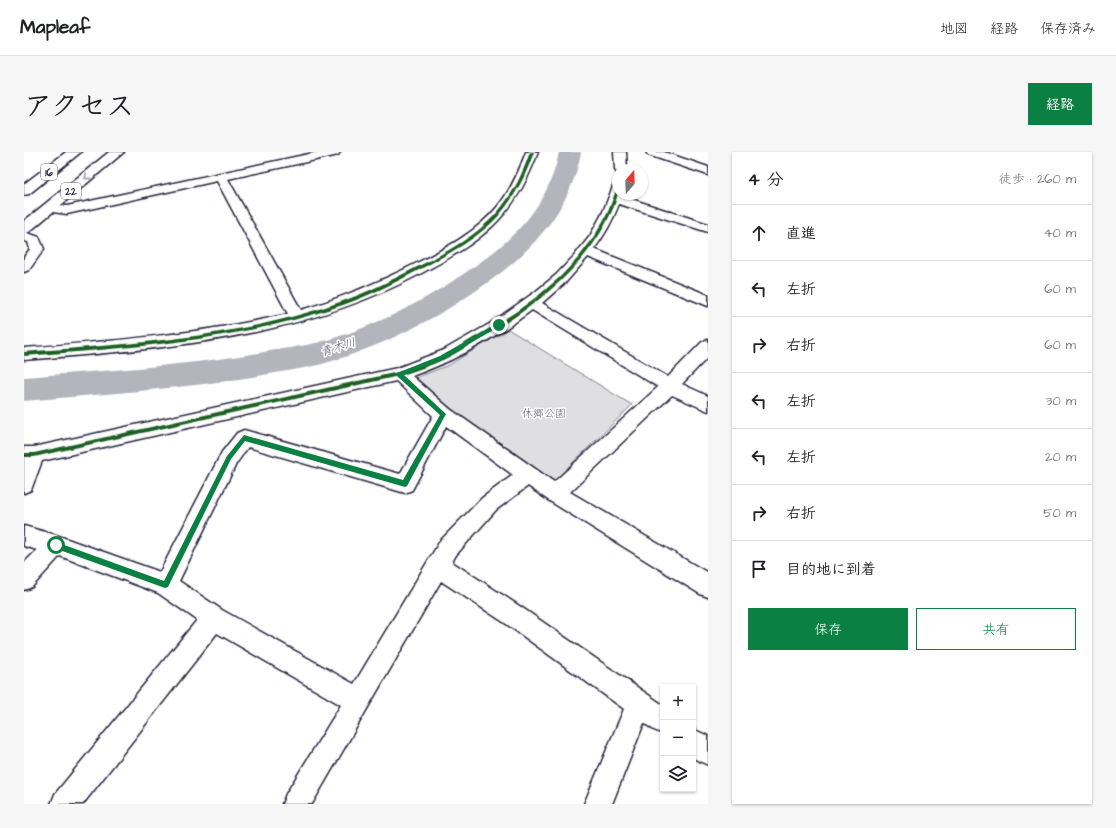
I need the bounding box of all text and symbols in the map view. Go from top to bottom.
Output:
text: Mapleaf [20,14,90,41]
text: 地図 [940,19,968,39]
text: 経路 [990,19,1018,39]
text: 保存済み [1040,19,1096,39]
button: 経路 [1028,83,1092,125]
text: アクセス [24,87,134,126]
road number: 16 [41,164,57,180]
north arrow [612,164,648,200]
text: 4 分 [748,168,783,192]
text: 徒歩 · 260 m [999,170,1076,188]
one-way arrow [84,173,92,180]
road number: 22 [61,183,81,199]
icon: ahead [748,222,770,244]
text: 直進 [786,223,816,244]
text: 40 m [1044,224,1076,242]
icon: left [748,278,770,300]
text: 左折 [786,279,816,300]
text: 60 m [1044,280,1076,298]
route end [490,316,508,334]
water label: 青木川 [318,334,358,361]
icon: right [748,334,770,356]
text: 右折 [786,335,816,356]
text: 60 m [1044,336,1076,354]
icon: left [748,390,770,412]
text: 左折 [786,391,816,412]
text: 30 m [1046,392,1076,410]
park label: 休郷公園 [522,406,566,421]
icon: left [748,446,770,468]
text: 左折 [786,447,816,468]
text: 20 m [1045,448,1076,466]
icon: right [748,502,770,524]
text: 右折 [786,503,816,524]
text: 50 m [1043,504,1076,522]
route start [47,536,65,554]
icon: arrive [748,558,770,580]
text: 目的地に到着 [786,559,876,580]
button: 保存 [748,608,908,650]
button: 共有 [916,608,1076,650]
map controls [660,684,696,792]
button: + [660,684,696,720]
button: − [660,720,696,756]
button: layers [660,756,696,792]

